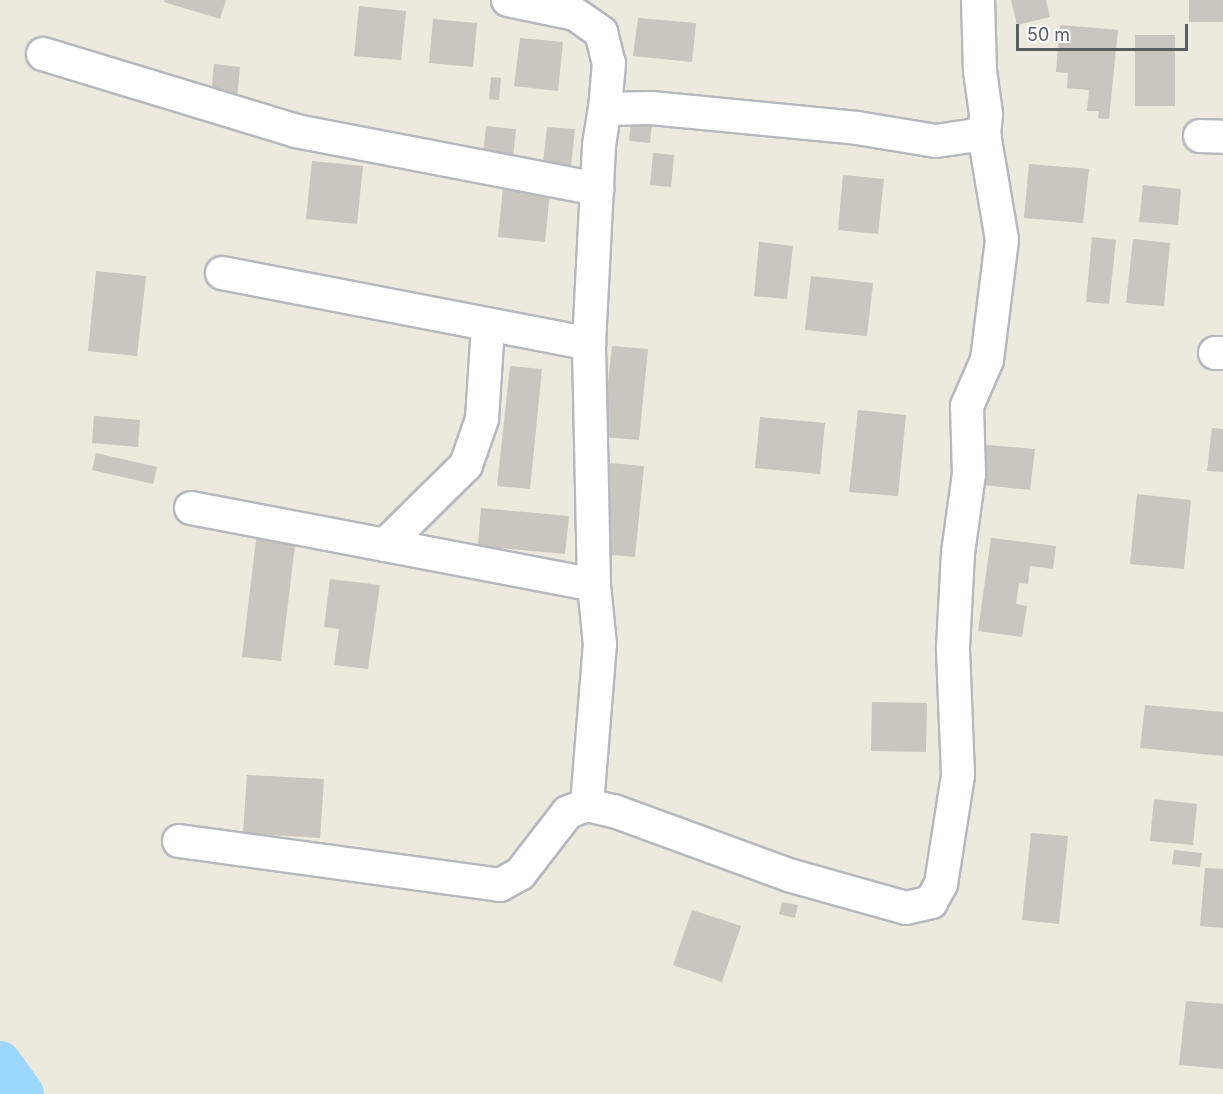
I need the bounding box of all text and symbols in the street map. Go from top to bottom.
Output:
scale bar [1019,12,1192,50]
text: 50 m [1027,24,1070,45]

